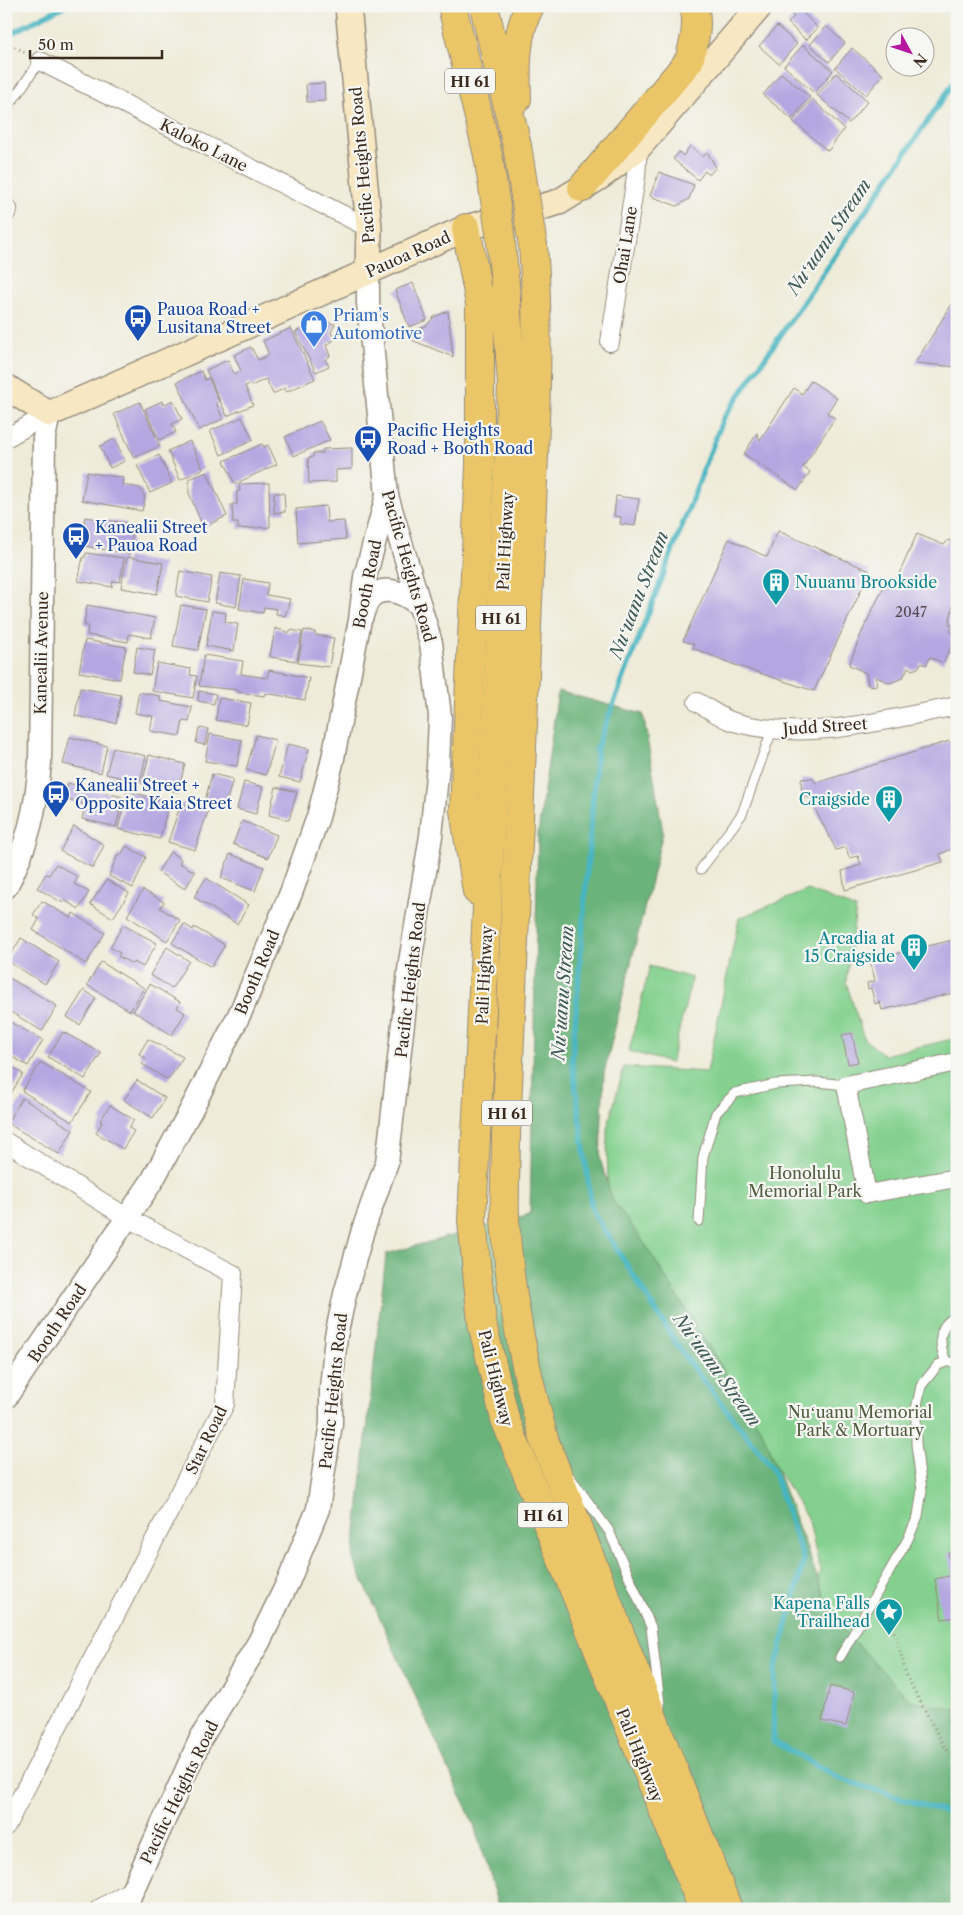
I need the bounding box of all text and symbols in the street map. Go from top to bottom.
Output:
scale bar [30,28,162,60]
north arrow [886,28,936,78]
text: 50 m [38,35,74,54]
text: N [909,50,931,71]
road number: HI 61 [445,68,495,94]
street label: Pacific Heights Road [345,86,379,244]
street label: Kaloko Lane [157,114,251,176]
water label: Nuʻuanu Stream [781,175,876,301]
street label: Ohai Lane [609,205,641,285]
street label: Pauoa Road [363,226,454,282]
place label: Pauoa Road + Lusitana Street [157,299,271,337]
bus stop icon: Pauoa Road + Lusitana Street [123,303,153,342]
place label: Priam’s Automotive [332,305,422,343]
shop icon: Priam’s Automotive [299,309,329,348]
place label: Pacific Heights Road + Booth Road [387,420,534,458]
bus stop icon: Pacific Heights Road + Booth Road [353,424,383,463]
street label: Pacific Heights Road [378,488,440,644]
street label: Pali Highway [492,490,518,591]
place label: Kanealii Street + Pauoa Road [95,517,208,555]
bus stop icon: Kanealii Street + Pauoa Road [61,521,91,560]
water label: Nuʻuanu Stream [604,528,673,664]
street label: Booth Road [349,538,385,630]
building icon: Nuuanu Brookside [761,567,791,606]
place label: Nuuanu Brookside [795,572,937,592]
street label: Kanealii Avenue [30,591,52,715]
house number: 2047 [895,603,927,621]
road number: HI 61 [476,606,526,630]
street label: Judd Street [779,713,868,739]
place label: Kanealii Street + Opposite Kaia Street [75,775,233,813]
bus stop icon: Kanealii Street + Opposite Kaia Street [41,779,71,818]
building icon: Craigside [874,784,904,823]
place label: Craigside [799,789,870,809]
street label: Pacific Heights Road [391,901,430,1059]
street label: Pali Highway [471,924,497,1025]
water label: Nuʻuanu Stream [547,925,579,1063]
street label: Booth Road [230,926,284,1017]
place label: Arcadia at 15 Craigside [804,928,895,966]
building icon: Arcadia at 15 Craigside [899,932,929,971]
road number: HI 61 [482,1100,532,1126]
park label: Honolulu Memorial Park [748,1163,862,1201]
street label: Booth Road [23,1280,91,1366]
water label: Nuʻuanu Stream [667,1307,766,1431]
street label: Pacific Heights Road [315,1312,351,1470]
street label: Pali Highway [474,1328,518,1430]
street label: Star Road [181,1402,231,1478]
park label: Nuʻuanu Memorial Park & Mortuary [788,1402,933,1440]
road number: HI 61 [518,1502,568,1528]
place label: Kapena Falls Trailhead [773,1593,870,1631]
place icon: Kapena Falls Trailhead [874,1597,904,1636]
street label: Pali Highway [612,1705,668,1806]
street label: Pacific Heights Road [136,1717,222,1867]

